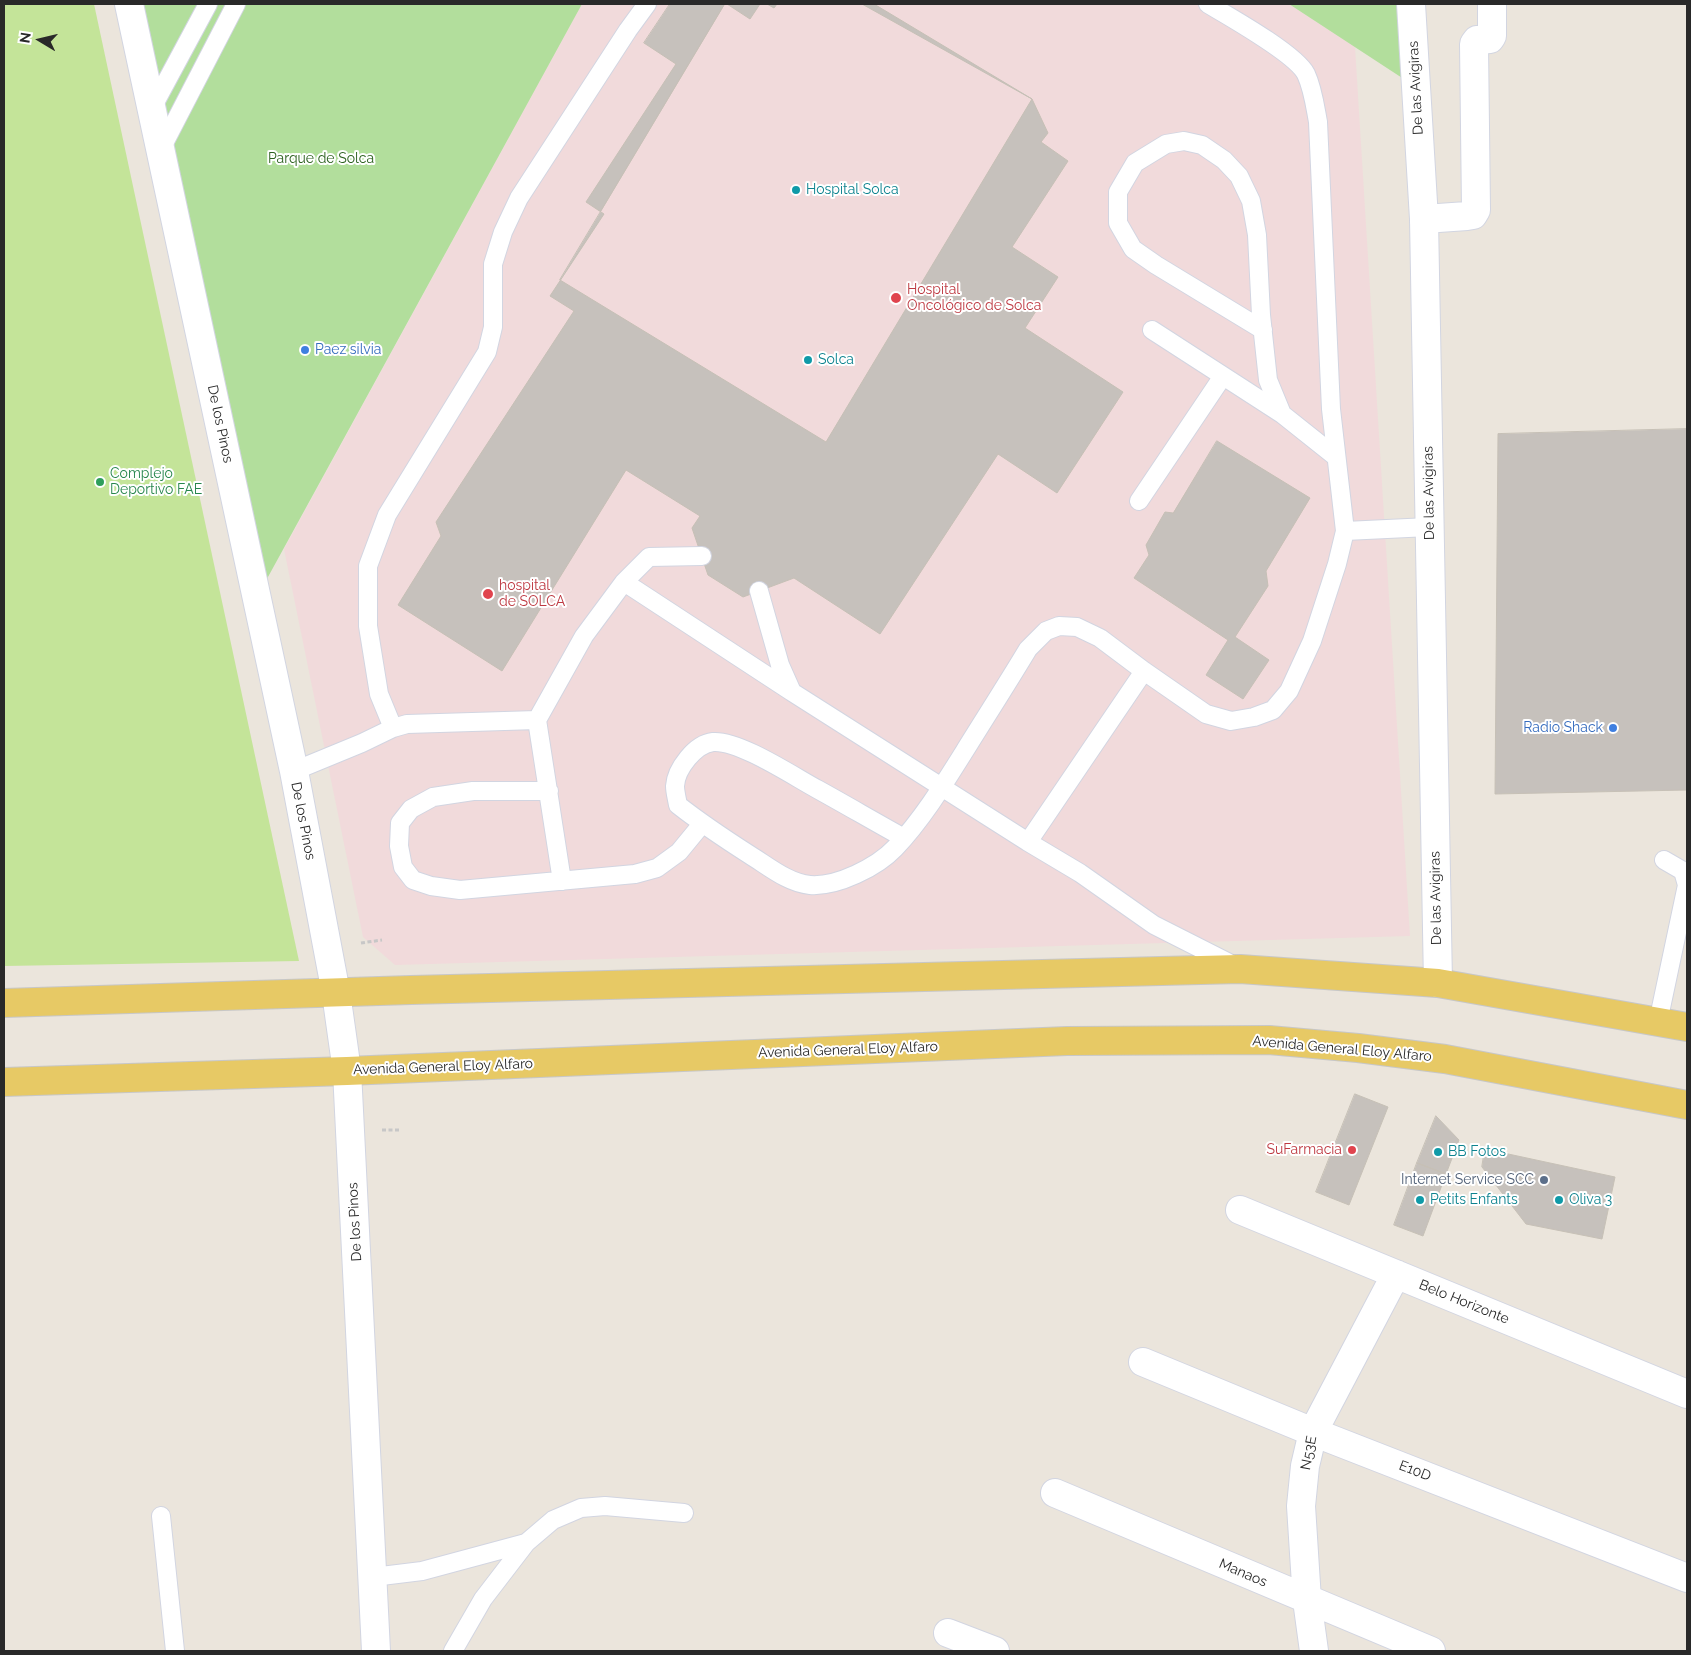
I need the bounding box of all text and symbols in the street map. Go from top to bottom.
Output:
north arrow [15,15,65,65]
text: N [16,31,34,44]
street label: De las Avigiras [1405,41,1427,135]
park label: Parque de Solca [268,151,374,167]
place label: Hospital Solca [806,182,899,198]
marker: Hospital Solca [790,184,802,196]
place label: Hospital Oncológico de Solca [907,282,1041,314]
marker: Hospital Oncológico de Solca [889,291,903,305]
place label: Paez silvia [315,342,381,358]
marker: Paez silvia [299,344,311,356]
place label: Solca [818,352,854,368]
marker: Solca [802,354,814,366]
street label: De los Pinos [204,383,236,465]
street label: De las Avigiras [1420,446,1438,540]
place label: Complejo Deportivo FAE [110,466,202,498]
marker: Complejo Deportivo FAE [94,476,106,488]
place label: hospital de SOLCA [499,578,565,610]
marker: hospital de SOLCA [481,587,495,601]
place label: Radio Shack [1523,720,1603,736]
marker: Radio Shack [1607,722,1619,734]
street label: De los Pinos [287,780,319,862]
street label: De las Avigiras [1427,851,1445,945]
street label: Avenida General Eloy Alfaro [1252,1033,1432,1065]
street label: Avenida General Eloy Alfaro [758,1038,938,1062]
street label: Avenida General Eloy Alfaro [353,1055,533,1079]
place label: SuFarmacia [1266,1142,1342,1158]
marker: SuFarmacia [1346,1144,1358,1156]
place label: BB Fotos [1448,1144,1506,1160]
marker: BB Fotos [1432,1146,1444,1158]
place label: Internet Service SCC [1401,1172,1534,1188]
marker: Internet Service SCC [1538,1174,1550,1186]
street label: De los Pinos [345,1182,365,1262]
place label: Petits Enfants [1430,1192,1518,1208]
place label: Oliva 3 [1569,1192,1612,1208]
marker: Petits Enfants [1414,1194,1426,1206]
marker: Oliva 3 [1553,1194,1565,1206]
street label: Belo Horizonte [1416,1276,1512,1328]
street label: N53E [1297,1434,1321,1472]
street label: E10D [1397,1457,1433,1485]
street label: Manaos [1216,1555,1270,1591]

